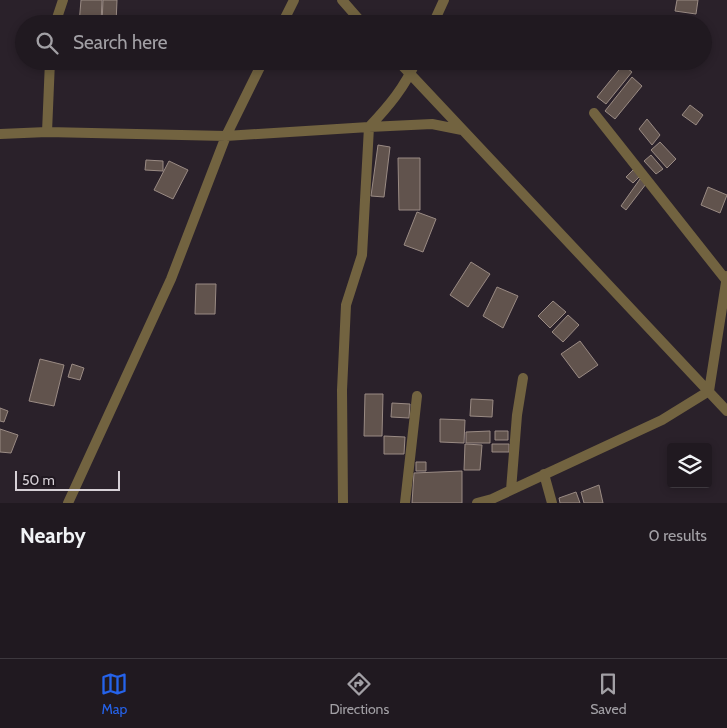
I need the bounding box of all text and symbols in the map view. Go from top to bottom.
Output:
search box [15,15,712,70]
icon: search [33,29,61,57]
text: Search here [73,31,167,54]
map controls [667,443,712,488]
button: layers [667,443,712,488]
scale bar [15,468,120,491]
text: 50 m [22,471,55,489]
text: Nearby [20,523,86,548]
text: 0 results [648,526,707,545]
tab: Map [100,670,128,718]
tab: Directions [329,670,389,718]
tab: Saved [590,670,627,718]

